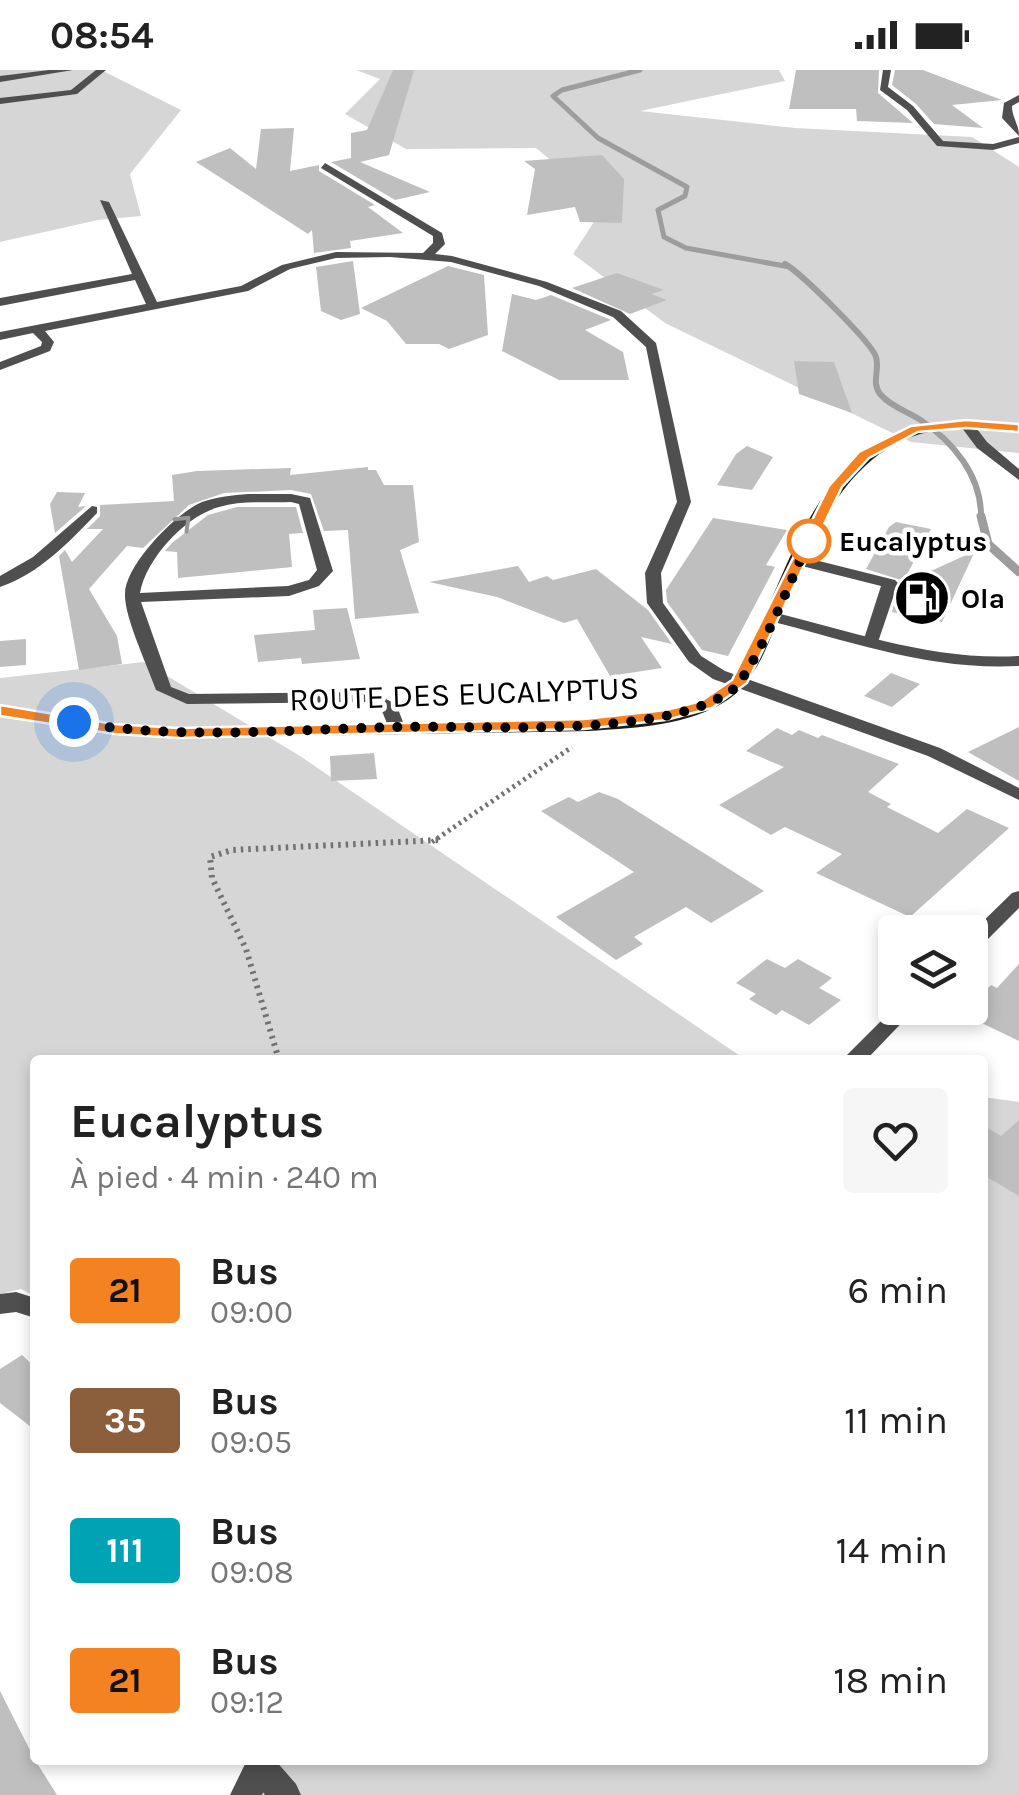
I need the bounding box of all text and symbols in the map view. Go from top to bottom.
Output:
text: 08:54 [50,13,154,58]
one-way arrow [173,516,191,534]
marker: Eucalyptus [788,520,830,562]
place label: Eucalyptus [839,525,987,558]
fuel station icon: Ola [892,568,952,628]
place label: Ola [961,582,1005,615]
street label: ROUTE DES EUCALYPTUS [288,669,640,719]
your location [49,697,99,747]
map controls [878,915,988,1025]
button: layers [878,915,988,1025]
button: heart [843,1088,948,1193]
text: Eucalyptus [70,1093,324,1149]
text: À pied · 4 min · 240 m [70,1159,379,1196]
text: Bus [210,1249,279,1294]
text: 6 min [847,1268,948,1313]
text: 21 [108,1270,142,1311]
text: 09:00 [210,1294,293,1331]
text: Bus [210,1379,279,1424]
text: 11 min [844,1398,948,1443]
text: 35 [104,1400,146,1441]
text: 09:05 [210,1424,292,1461]
text: Bus [210,1509,279,1554]
text: 14 min [835,1528,948,1573]
text: 111 [106,1530,144,1571]
text: 09:08 [210,1554,294,1591]
text: Bus [210,1639,279,1684]
text: 18 min [833,1658,948,1703]
text: 21 [108,1660,142,1701]
text: 09:12 [210,1684,284,1721]

